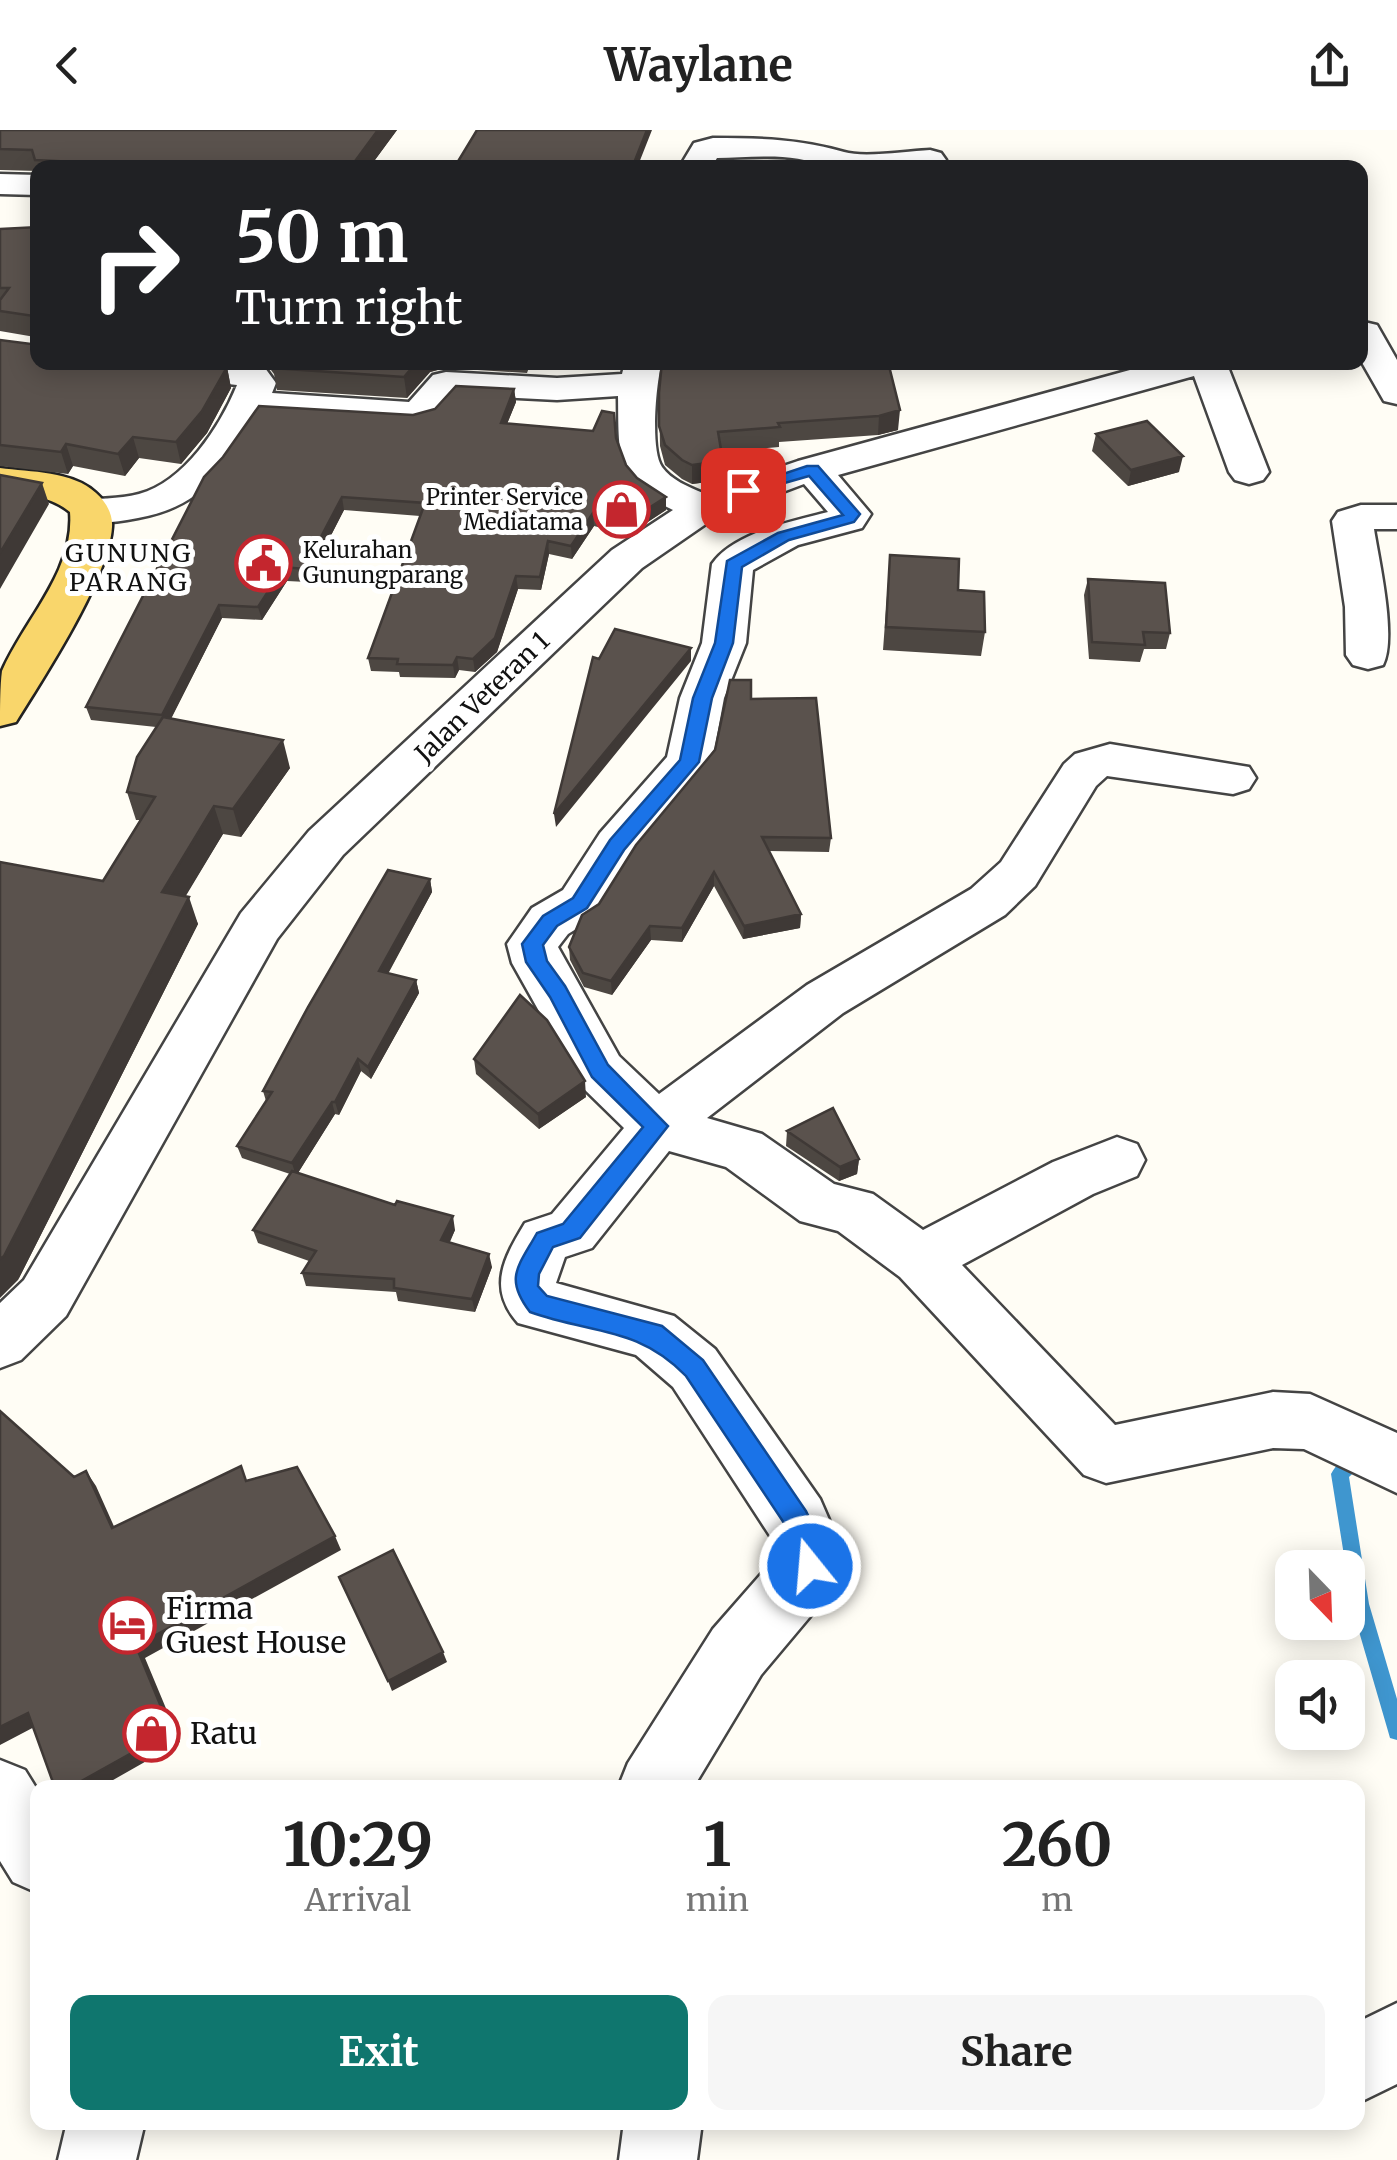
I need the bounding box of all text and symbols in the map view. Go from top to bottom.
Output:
text: Waylane [604,37,793,93]
icon: back [40,38,95,93]
icon: share [1302,38,1357,93]
text: 50 m [235,193,408,281]
icon: right [70,200,200,330]
text: Turn right [235,280,463,336]
pin [701,448,786,533]
icon: arrive [716,463,771,518]
shop icon: Printer Service Mediatama [592,480,652,540]
place label: Printer Service Mediatama [426,483,583,536]
public building icon: Kelurahan Gunungparang [234,533,294,593]
place label: Kelurahan Gunungparang [303,536,463,589]
district label: GUNUNG PARANG [65,537,193,598]
street label: Jalan Veteran 1 [407,625,556,770]
position arrow [758,1514,862,1618]
north arrow [1275,1550,1365,1640]
map controls [1275,1550,1365,1750]
place label: Firma Guest House [166,1589,346,1661]
hotel icon: Firma Guest House [97,1596,157,1656]
button: sound [1275,1660,1365,1750]
shop icon: Ratu [121,1704,181,1764]
place label: Ratu [190,1714,257,1752]
text: 10:29 [283,1807,433,1882]
text: 1 [703,1807,731,1882]
text: 260 [1002,1807,1112,1882]
text: Arrival [304,1880,411,1920]
text: min [686,1880,749,1920]
text: m [1041,1880,1073,1920]
button: Exit [70,1995,688,2110]
button: Share [708,1995,1325,2110]

